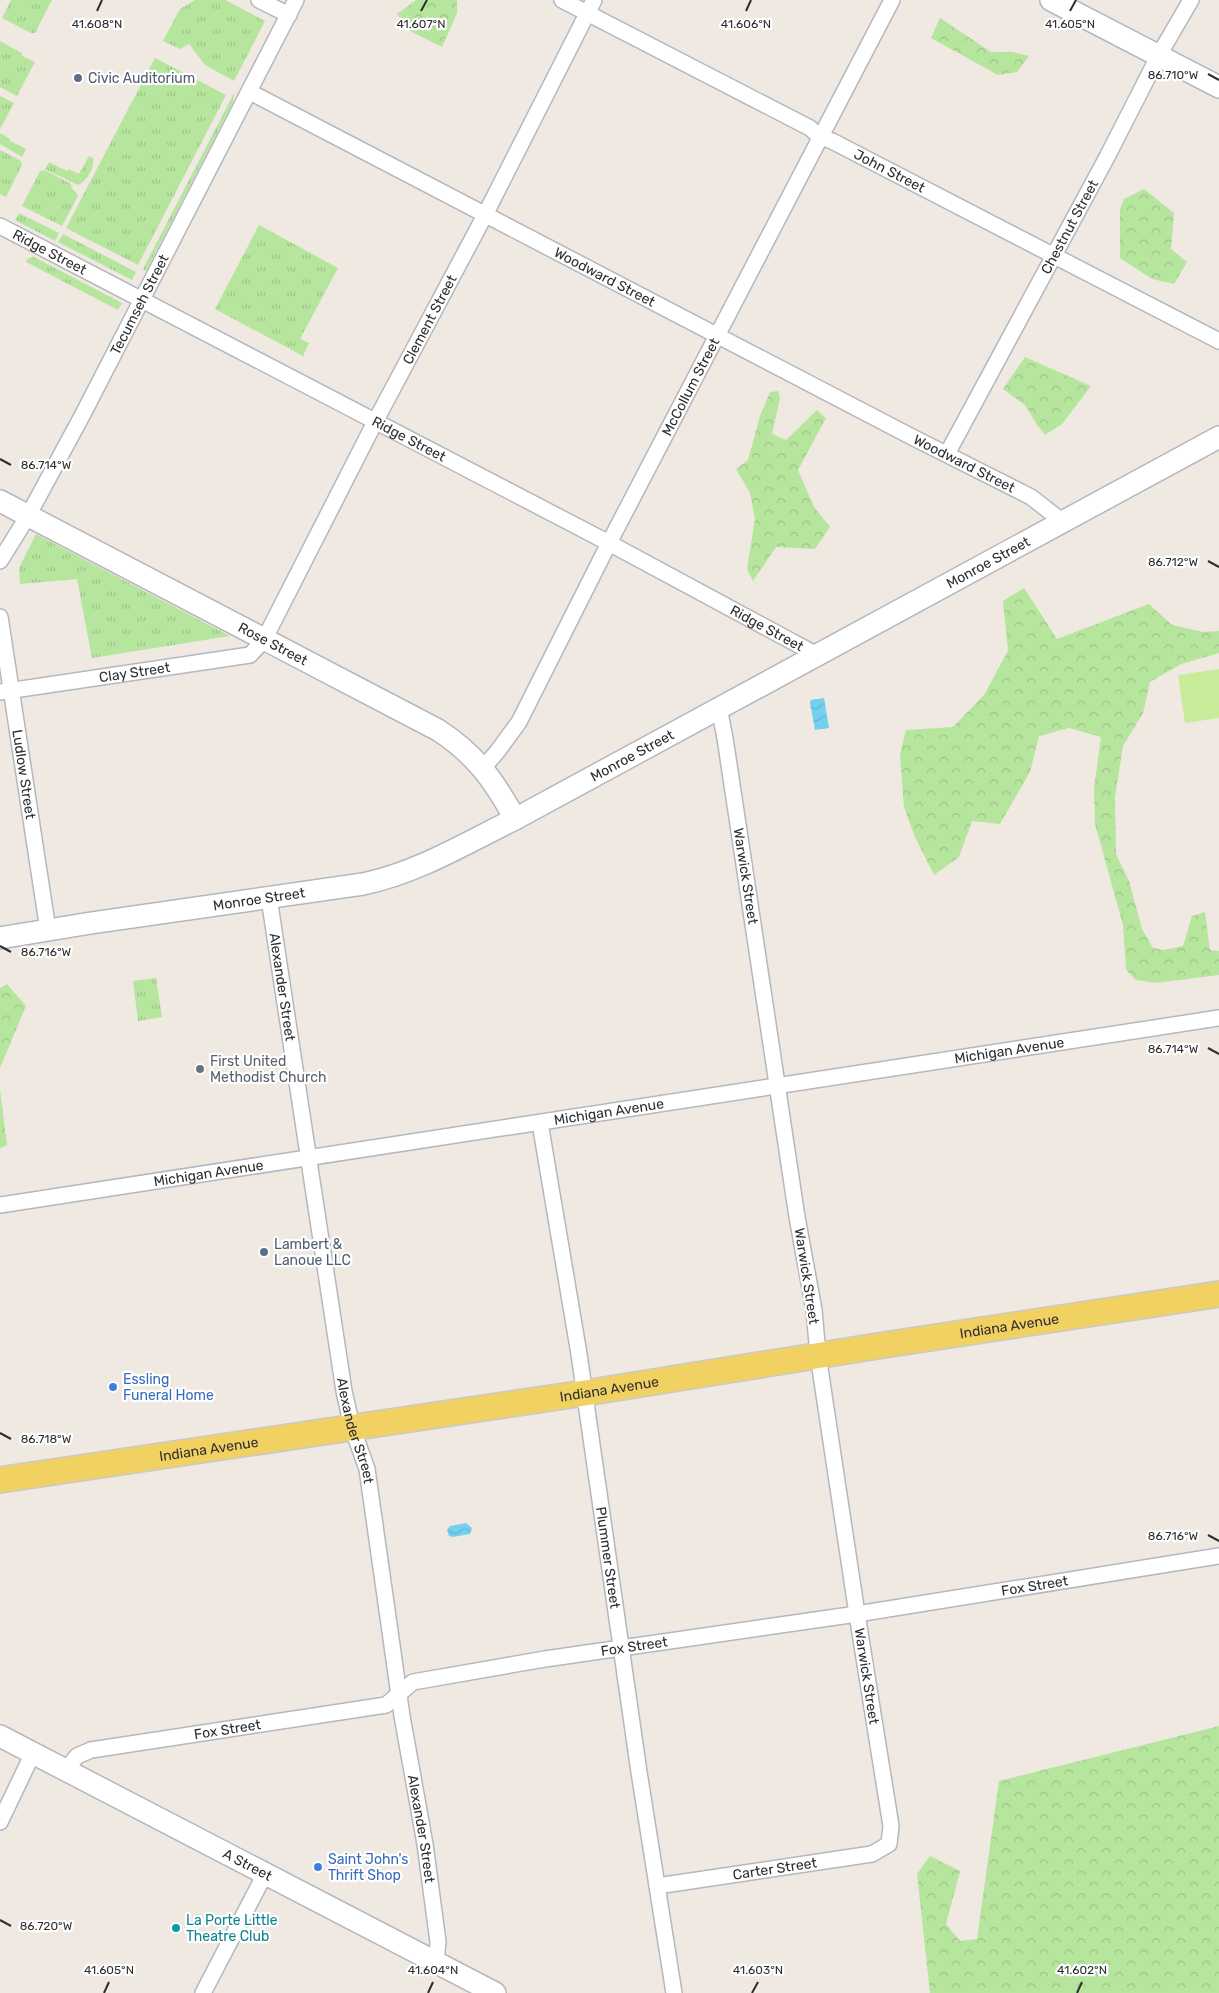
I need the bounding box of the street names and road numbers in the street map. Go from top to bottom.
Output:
street label: John Street [851,146,928,197]
street label: Chestnut Street [1037,177,1102,277]
street label: Ridge Street [10,226,90,279]
street label: Woodward Street [551,244,658,311]
street label: Tecumseh Street [107,251,173,358]
street label: Clement Street [399,272,461,367]
street label: McCollum Street [658,335,724,439]
street label: Ridge Street [369,413,449,466]
street label: Woodward Street [910,431,1018,497]
street label: Monroe Street [943,533,1033,592]
street label: Ridge Street [727,602,807,655]
street label: Rose Street [235,619,311,670]
street label: Clay Street [98,659,172,686]
street label: Monroe Street [587,726,678,786]
street label: Ludlow Street [8,728,39,821]
street label: Warwick Street [730,827,762,926]
street label: Monroe Street [212,884,307,914]
street label: Alexander Street [265,932,299,1043]
street label: Michigan Avenue [953,1034,1066,1067]
street label: Michigan Avenue [553,1095,665,1129]
street label: Michigan Avenue [153,1157,265,1190]
street label: Warwick Street [791,1227,823,1326]
street label: Indiana Avenue [959,1310,1060,1342]
street label: Indiana Avenue [559,1373,660,1406]
street label: Alexander Street [333,1377,377,1485]
street label: Indiana Avenue [158,1434,260,1465]
street label: Plummer Street [592,1506,624,1610]
street label: Fox Street [1000,1572,1070,1600]
street label: Warwick Street [851,1627,883,1726]
street label: Fox Street [600,1633,669,1660]
street label: Fox Street [193,1716,263,1743]
street label: Alexander Street [404,1773,438,1884]
street label: A Street [220,1845,275,1885]
street label: Carter Street [732,1854,818,1884]

